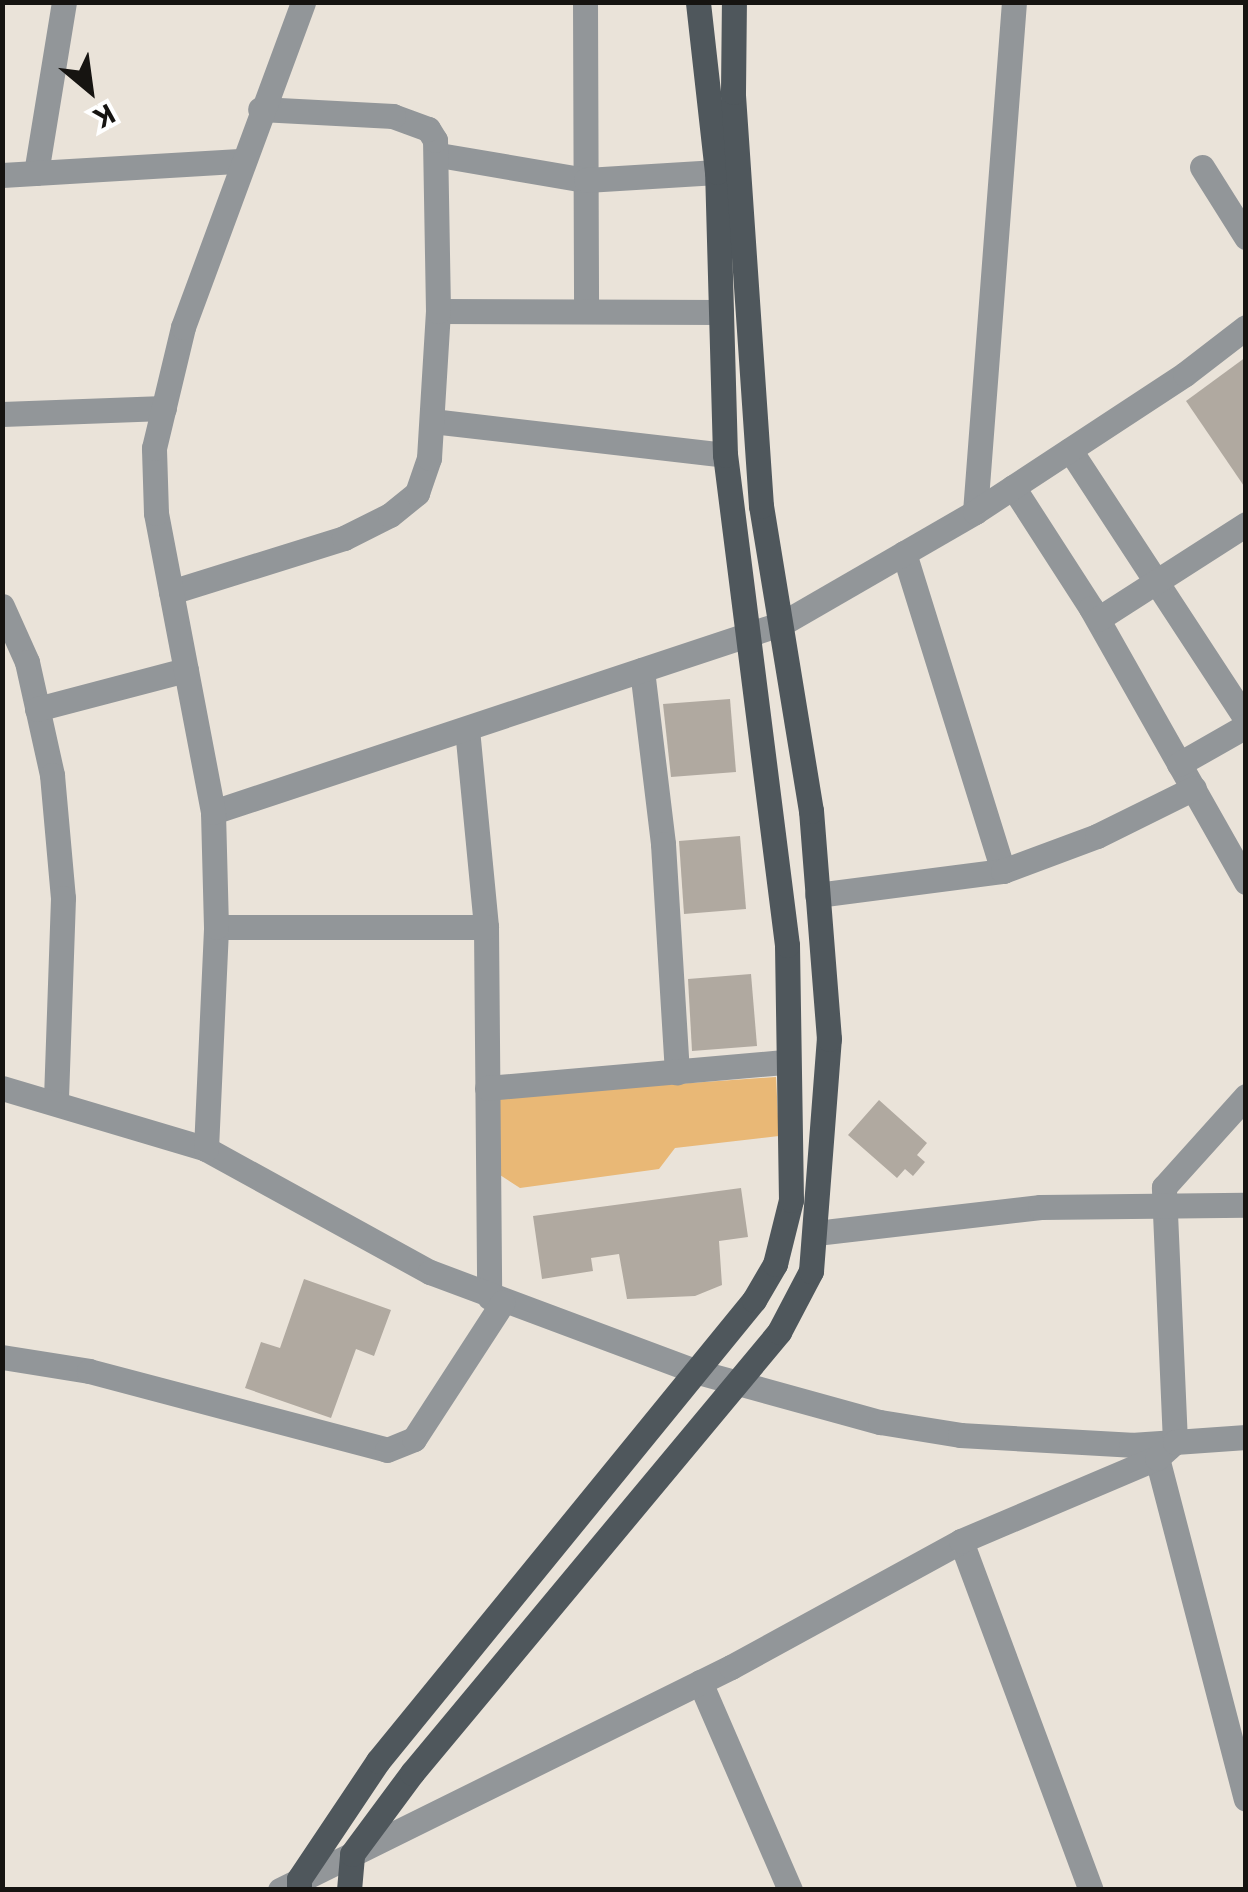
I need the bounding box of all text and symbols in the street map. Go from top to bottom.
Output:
north arrow [40,40,140,140]
text: K [87,96,122,138]

